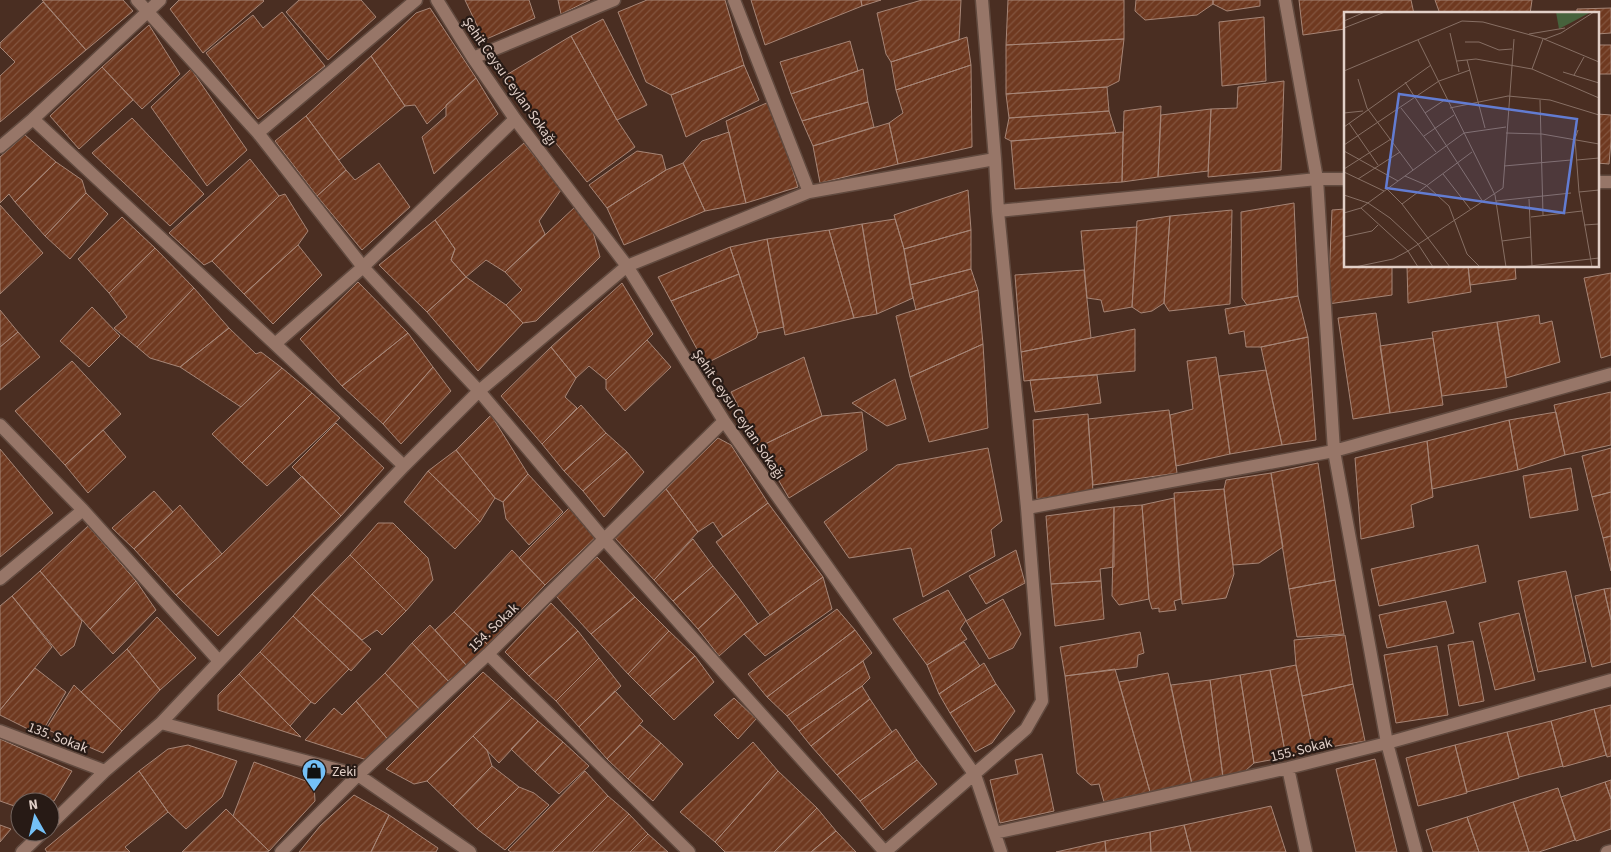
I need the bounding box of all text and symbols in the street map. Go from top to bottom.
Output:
inset map [1344,12,1598,268]
street label: Şehit Ceysu Ceylan Sokağı [457,13,561,150]
street label: Şehit Ceysu Ceylan Sokağı [687,346,789,484]
street label: 154. Sokak [464,599,523,657]
street label: 135. Sokak [25,717,91,759]
street label: 155. Sokak [1268,733,1334,767]
shop icon: Zeki [301,758,327,792]
place label: Zeki [332,762,357,782]
north arrow [10,792,60,842]
text: N [27,795,39,816]

